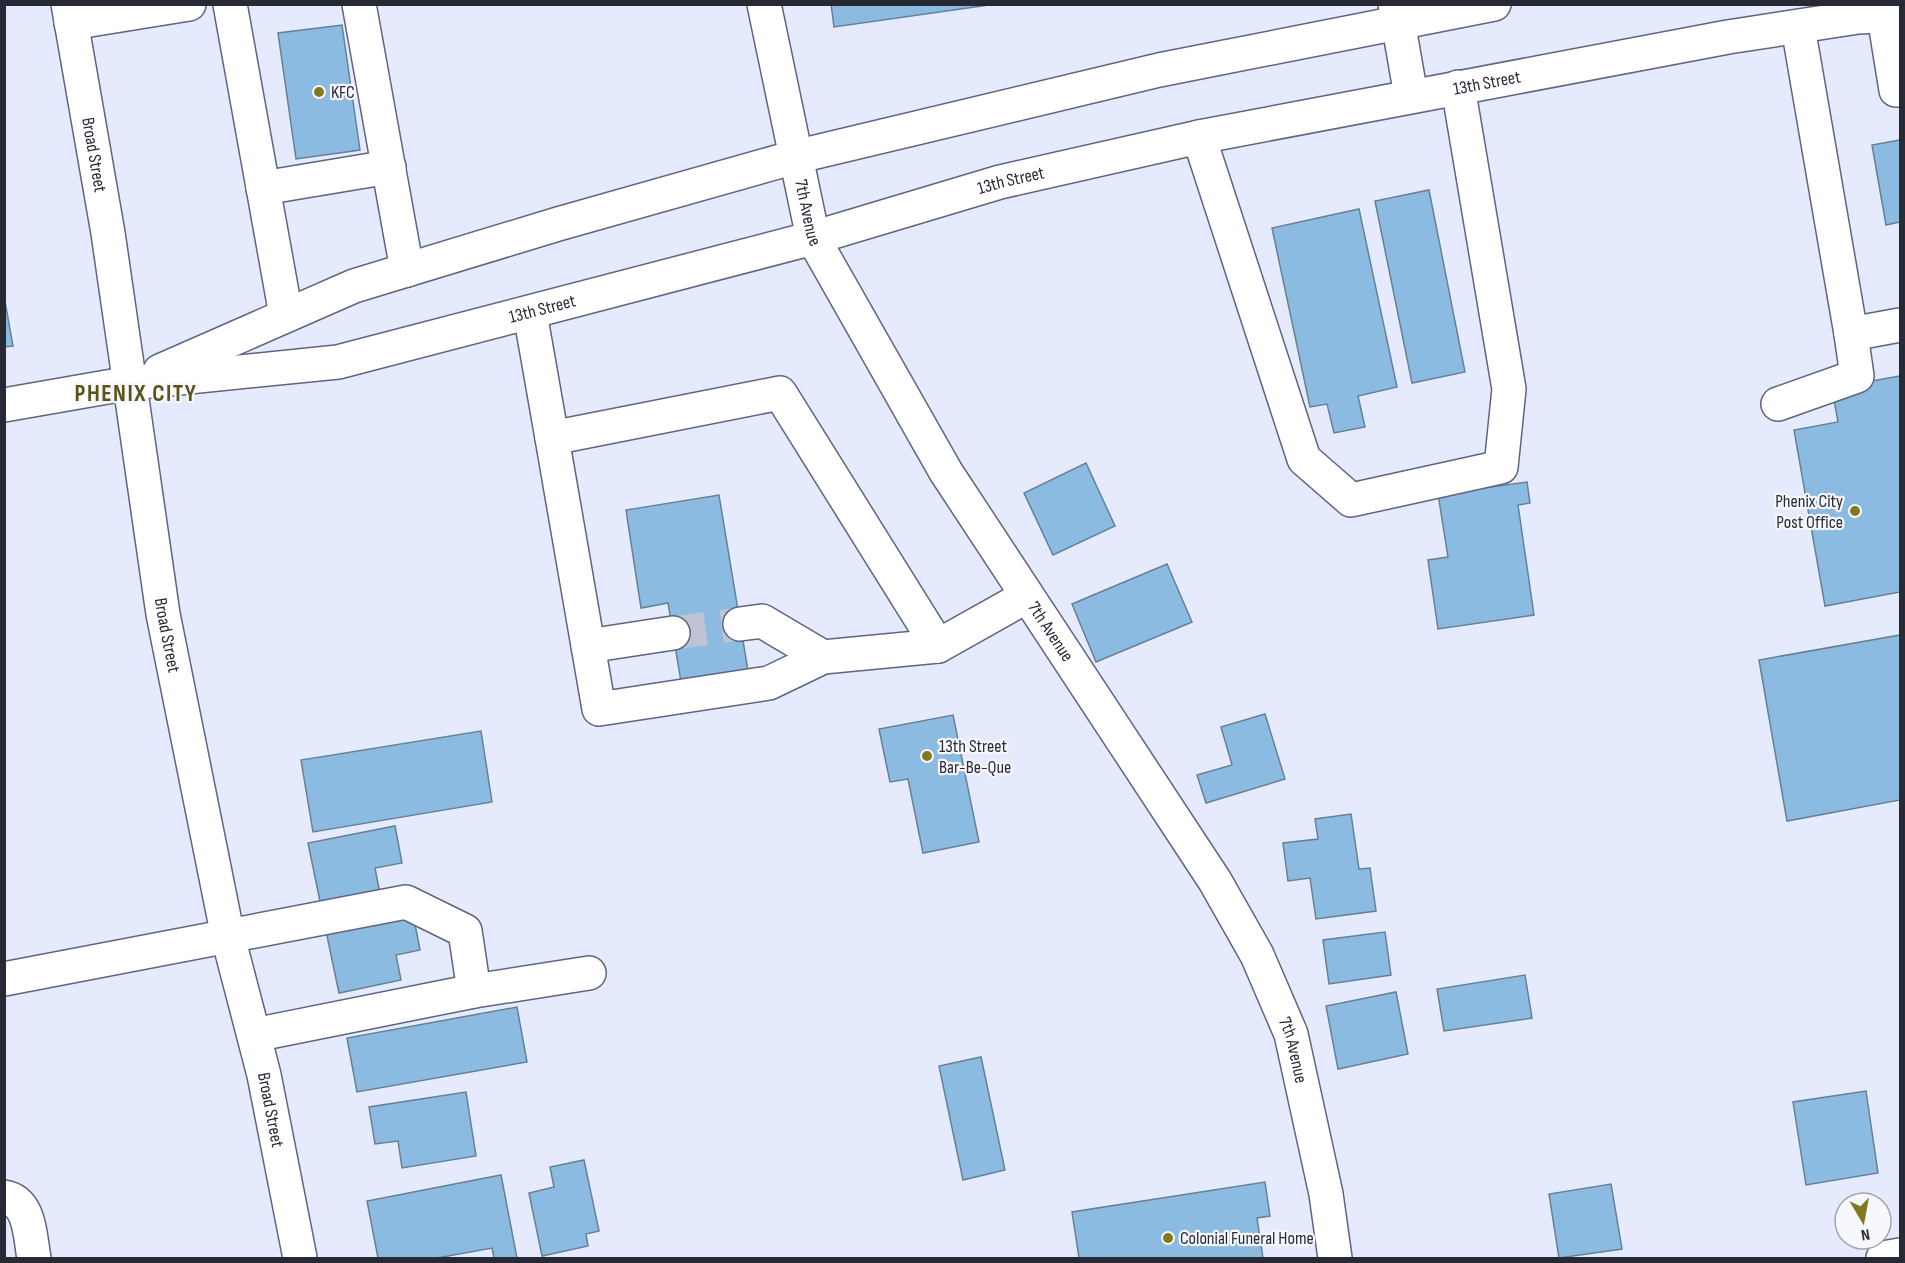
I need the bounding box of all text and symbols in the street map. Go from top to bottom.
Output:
street label: 13th Street [1452,66,1523,100]
place label: KFC [331,82,355,103]
marker: KFC [312,85,326,99]
street label: Broad Street [77,116,111,194]
street label: 13th Street [975,162,1047,199]
street label: 7th Avenue [790,177,825,250]
street label: 13th Street [507,290,578,328]
district label: PHENIX CITY [75,379,197,408]
place label: Phenix City Post Office [1775,491,1843,533]
marker: Phenix City Post Office [1848,504,1862,518]
street label: Broad Street [150,596,185,675]
street label: 7th Avenue [1023,598,1078,666]
place label: 13th Street Bar-Be-Que [939,736,1011,778]
marker: 13th Street Bar-Be-Que [920,749,934,763]
street label: 7th Avenue [1274,1014,1311,1085]
street label: Broad Street [253,1071,288,1150]
north arrow [1833,1191,1893,1251]
text: N [1859,1224,1871,1244]
place label: Colonial Funeral Home [1180,1228,1314,1249]
marker: Colonial Funeral Home [1161,1231,1175,1245]

